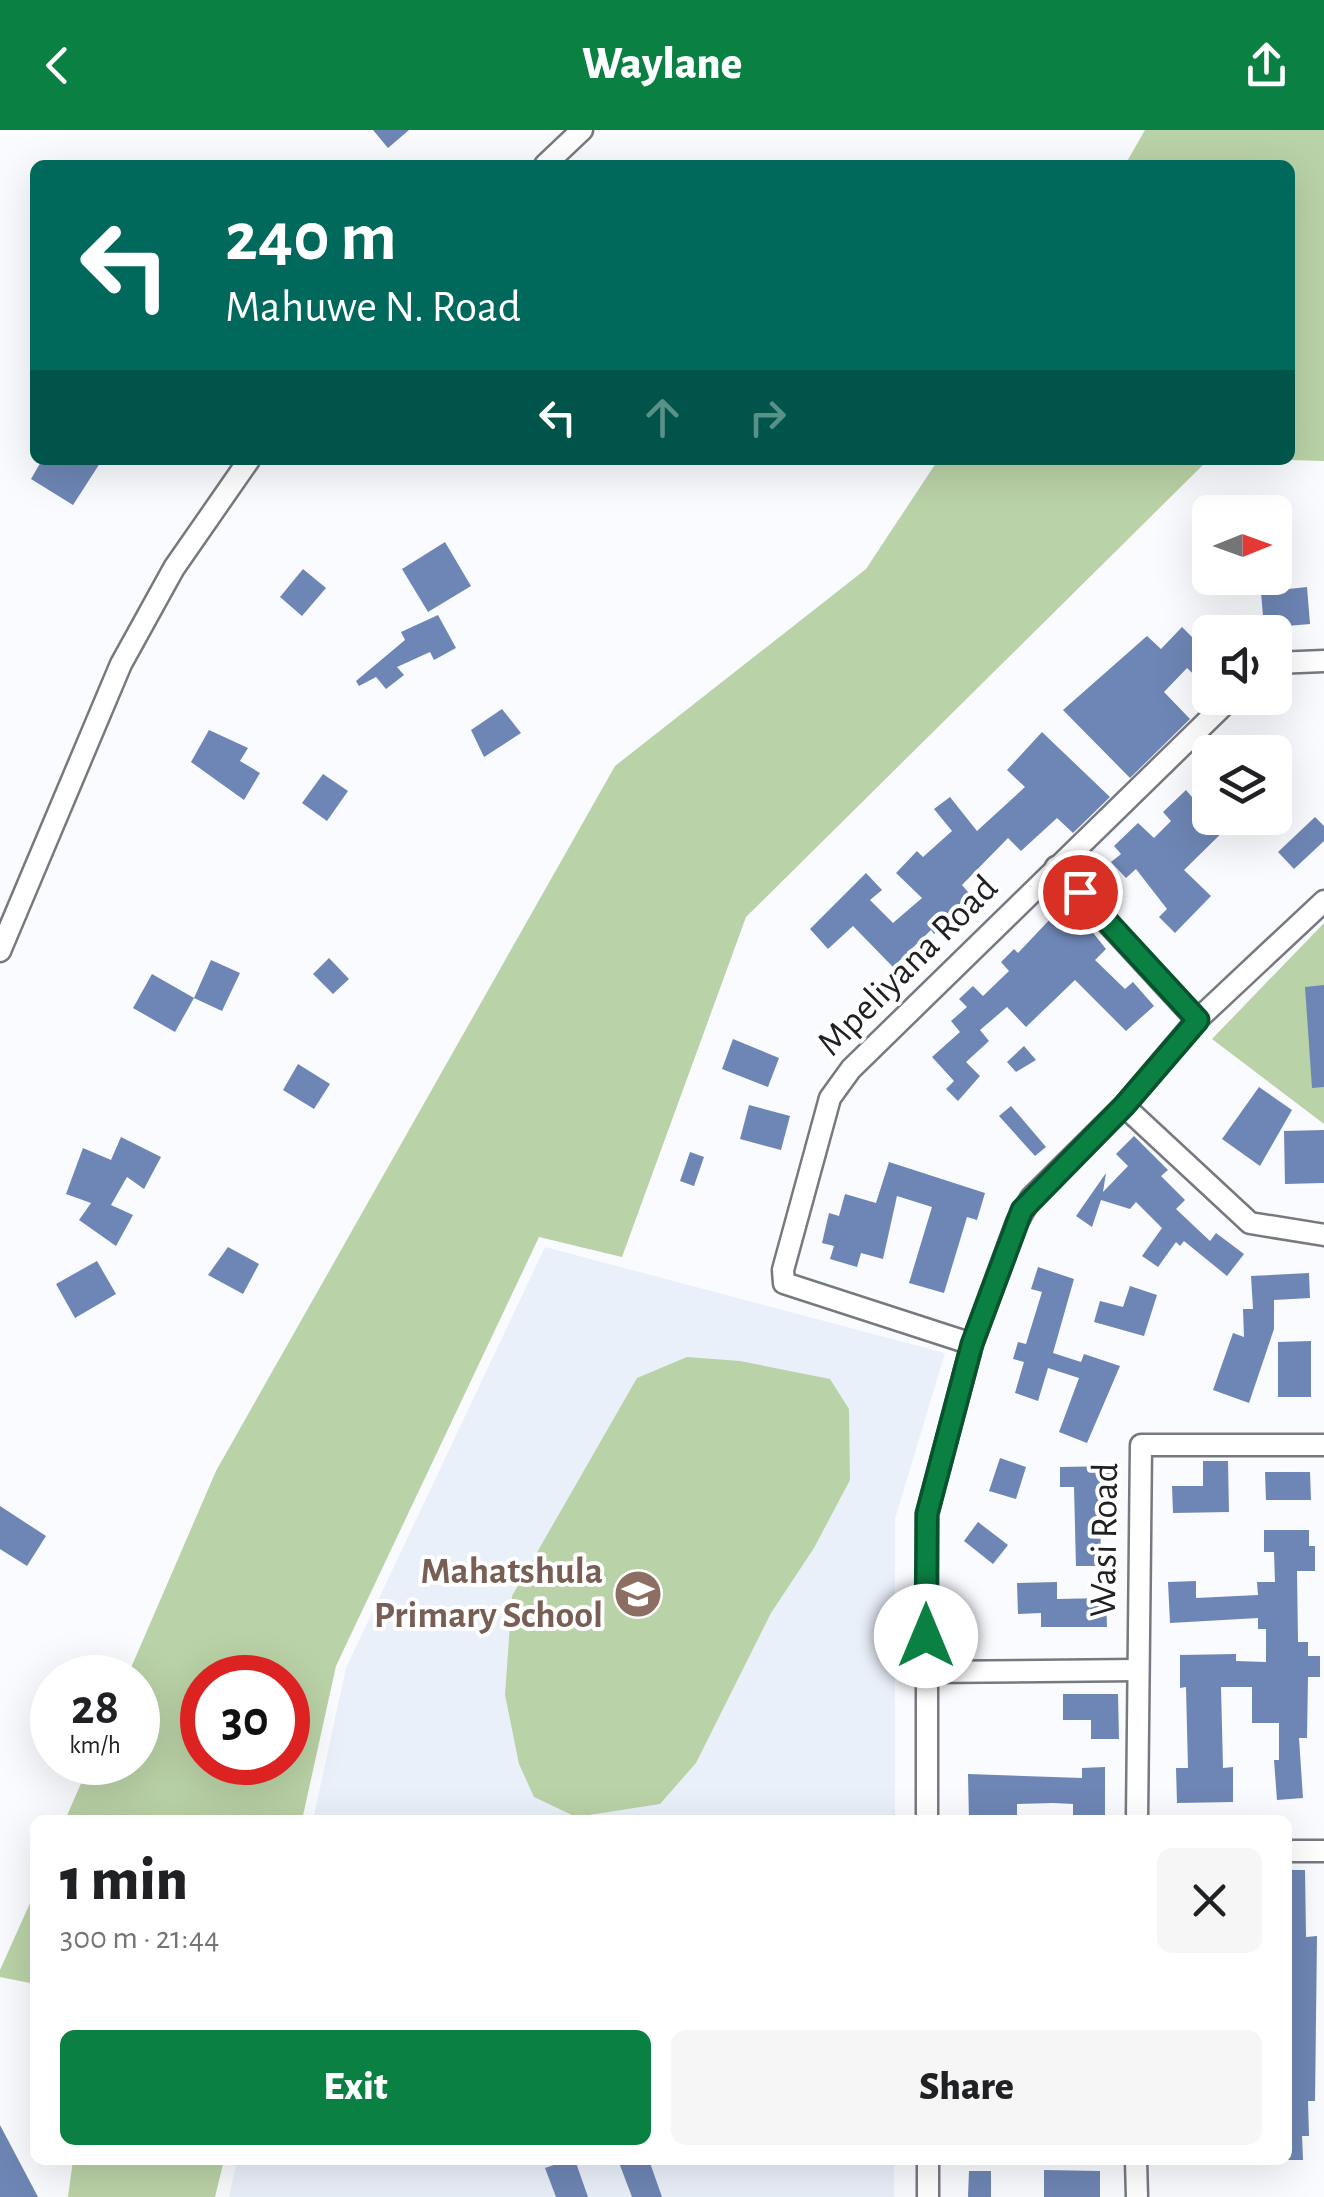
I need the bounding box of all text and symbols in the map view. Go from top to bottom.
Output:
icon: back [30,38,85,93]
icon: share [1239,38,1294,93]
text: Waylane [582,42,742,87]
icon: left [60,200,190,330]
text: 240 m [225,203,397,273]
text: Mahuwe N. Road [225,285,521,330]
icon: left [530,390,585,445]
icon: ahead [635,390,690,445]
icon: right [740,390,795,445]
north arrow [1192,495,1292,595]
map controls [1192,495,1292,835]
button: sound [1192,615,1292,715]
button: layers [1192,735,1292,835]
pin [1038,850,1123,935]
icon: arrive [1053,865,1108,920]
street label: Mpeliyana Road [811,869,1005,1063]
street label: Wasi Road [1085,1462,1125,1618]
place label: Mahatshula Primary School [374,1553,603,1635]
school or university icon: Mahatshula Primary School [612,1568,664,1620]
position arrow [874,1584,978,1688]
speed limit sign: 30 [180,1655,310,1785]
text: 28 [71,1683,119,1733]
text: km/h [69,1733,121,1758]
button: close [1157,1848,1262,1953]
text: 1 min [60,1851,188,1911]
text: 300 m · 21:44 [60,1922,219,1954]
button: Exit [60,2030,651,2145]
button: Share [671,2030,1262,2145]

